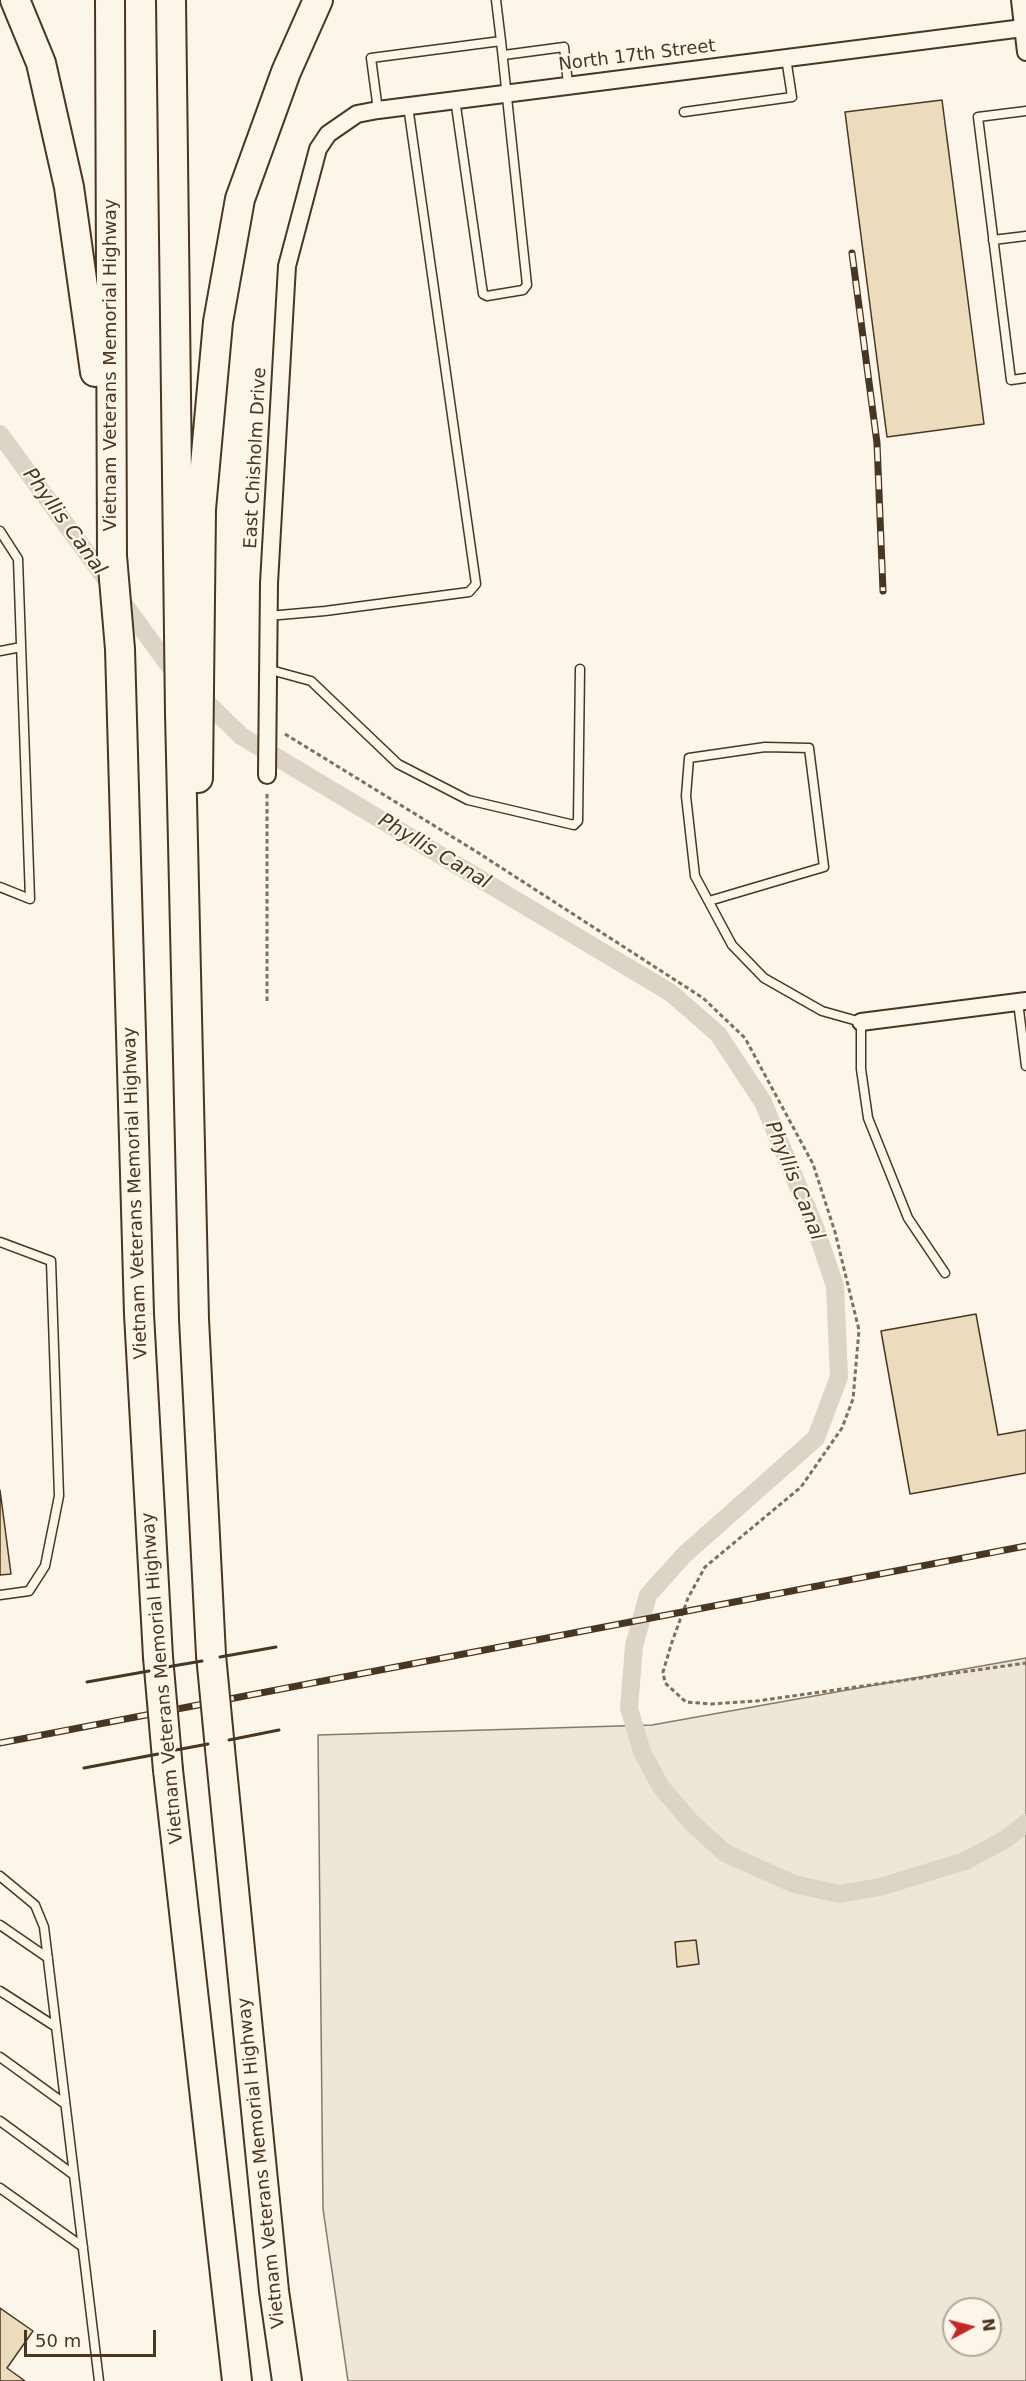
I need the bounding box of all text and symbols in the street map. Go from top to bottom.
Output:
street label: North 17th Street [557,36,717,76]
street label: Vietnam Veterans Memorial Highway [100,199,122,531]
street label: East Chisholm Drive [240,367,272,549]
water label: Phyllis Canal [17,464,111,580]
water label: Phyllis Canal [374,809,494,895]
street label: Vietnam Veterans Memorial Highway [119,1026,153,1360]
water label: Phyllis Canal [759,1118,829,1244]
street label: Vietnam Veterans Memorial Highway [138,1511,188,1845]
street label: Vietnam Veterans Memorial Highway [234,1996,290,2330]
north arrow [942,2297,1002,2357]
text: N [978,2317,999,2333]
scale bar [27,2318,159,2356]
text: 50 m [35,2330,81,2351]

